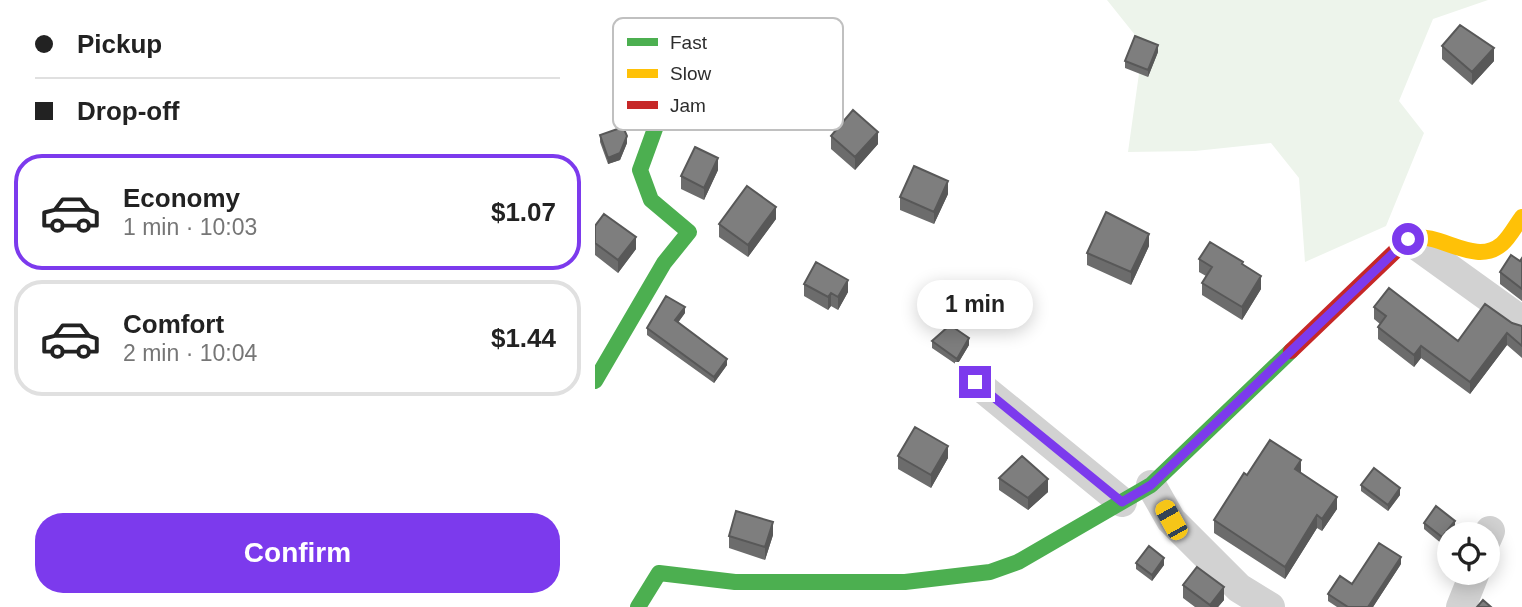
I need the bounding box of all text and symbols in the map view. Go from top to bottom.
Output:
legend [613,18,843,130]
text: Pickup [77,29,162,59]
text: Fast [670,32,708,53]
text: Slow [670,63,711,84]
text: Jam [670,95,706,116]
text: Drop-off [77,96,180,126]
icon: car [39,181,102,244]
text: Economy [123,183,240,213]
text: $1.07 [491,197,556,227]
text: 1 min · 10:03 [123,214,257,240]
route start [1392,223,1424,255]
callout: 1 min [917,280,1033,330]
text: 1 min [945,291,1005,317]
icon: car [39,307,102,370]
text: Comfort [123,309,224,339]
text: $1.44 [491,323,556,353]
text: 2 min · 10:04 [123,340,257,366]
route end [959,366,991,398]
car [1152,497,1191,543]
button: Confirm [35,513,560,593]
map controls [1437,522,1500,585]
button: locate [1437,522,1500,585]

